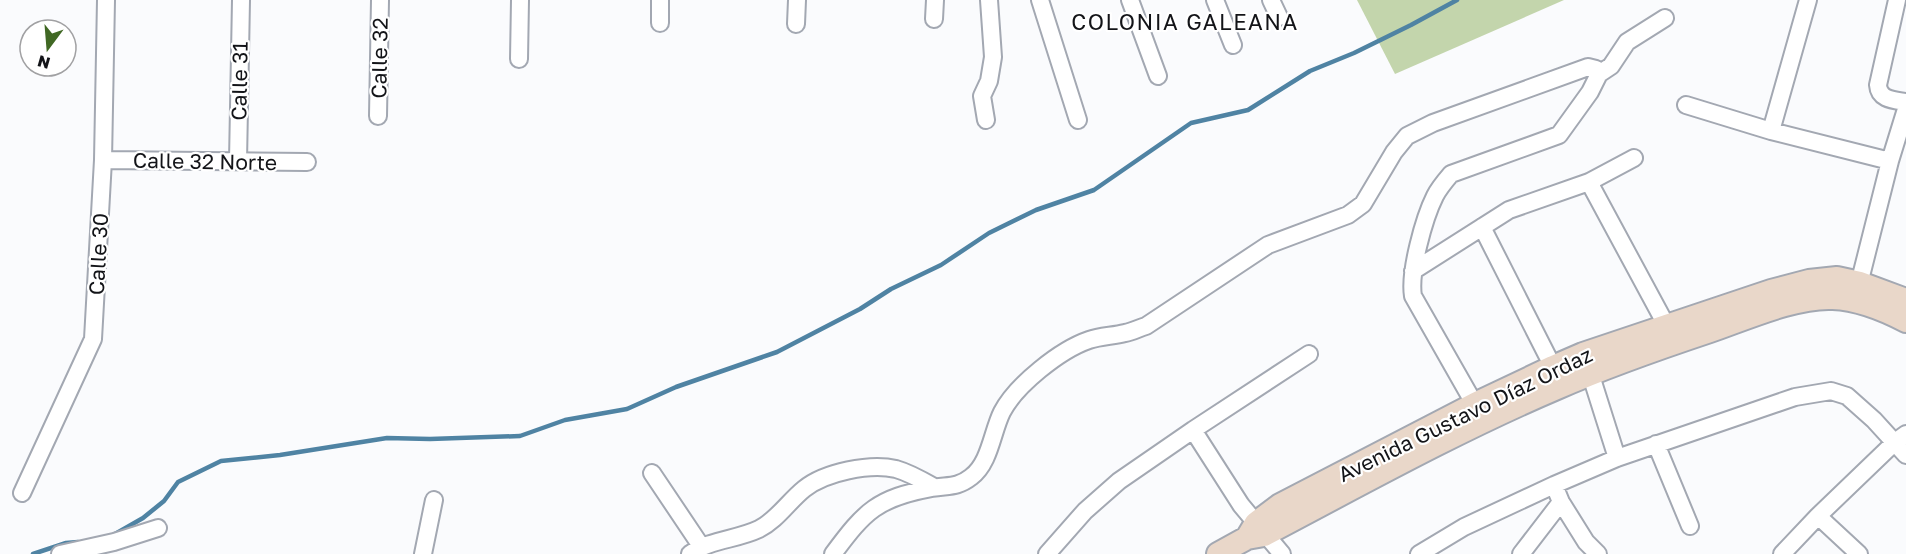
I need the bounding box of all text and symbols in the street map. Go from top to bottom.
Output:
district label: COLONIA GALEANA [1071,8,1299,35]
street label: Calle 32 [365,17,393,99]
north arrow [18,18,78,78]
street label: Calle 31 [225,41,253,121]
text: N [35,51,52,74]
street label: Calle 32 Norte [133,147,277,175]
street label: Calle 30 [83,212,113,296]
street label: Avenida Gustavo Díaz Ordaz [1334,341,1596,487]

